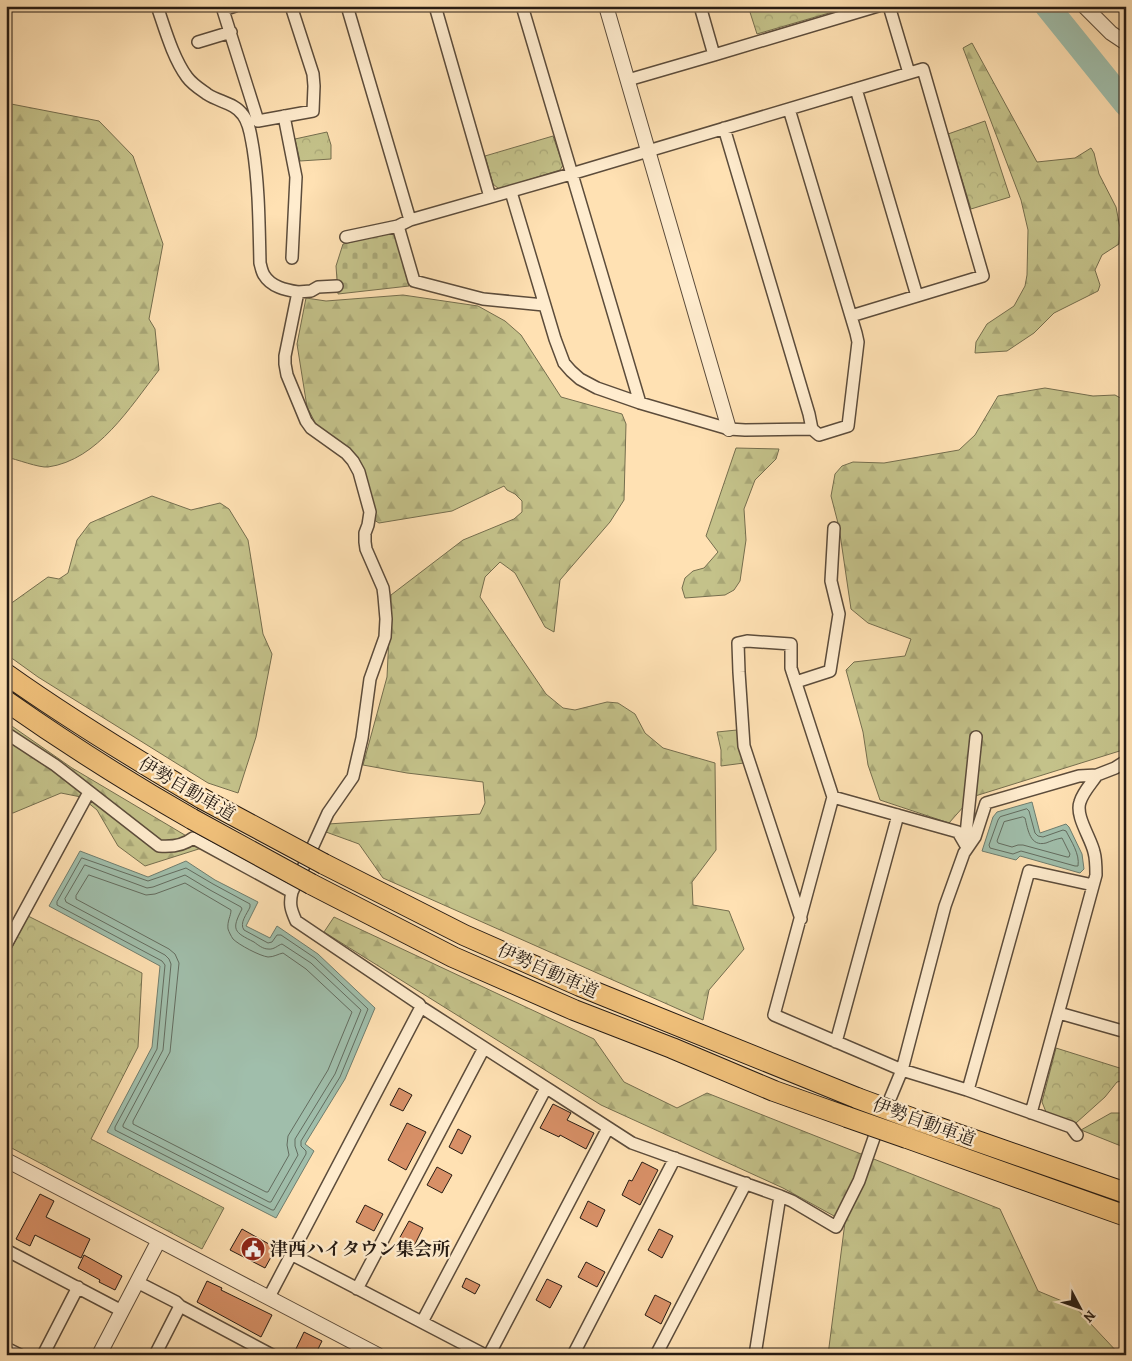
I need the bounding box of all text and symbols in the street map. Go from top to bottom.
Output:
street label: 伊勢自動車道 [134,752,240,826]
street label: 伊勢自動車道 [494,938,602,1004]
street label: 伊勢自動車道 [869,1092,979,1152]
public building icon: 津西ハイタウン集会所 [240,1236,266,1262]
place label: 津西ハイタウン集会所 [270,1237,450,1261]
north arrow [1054,1284,1104,1334]
text: N [1079,1306,1100,1326]

